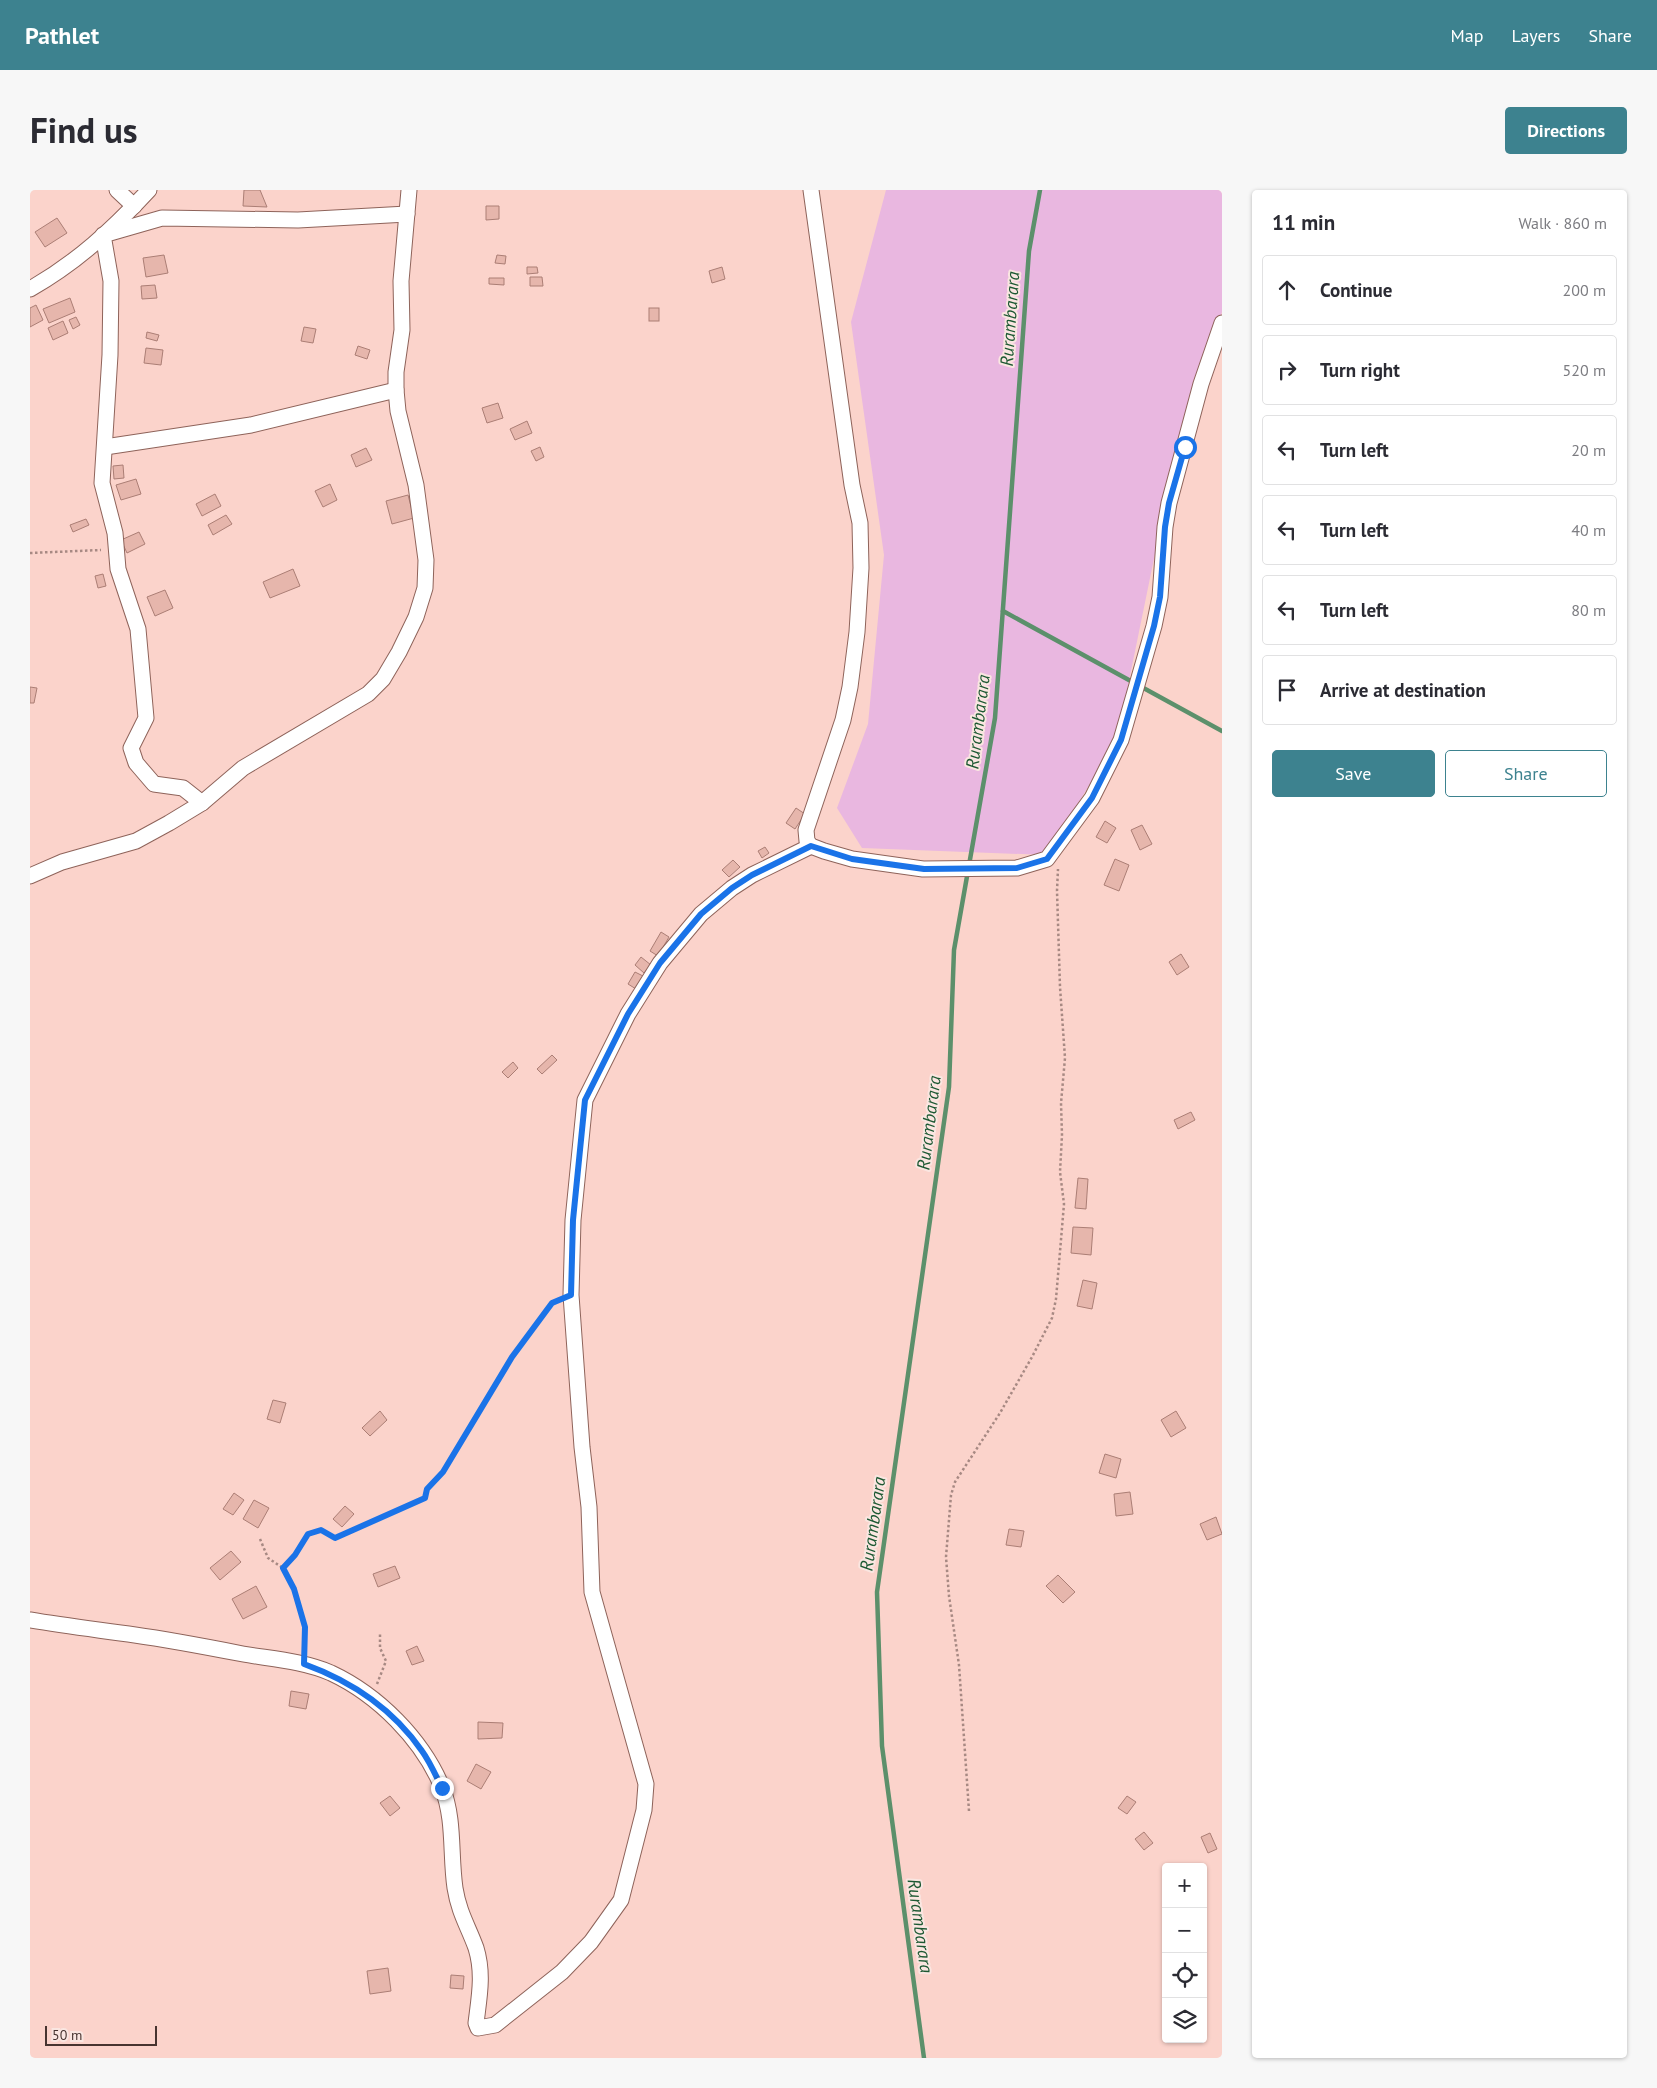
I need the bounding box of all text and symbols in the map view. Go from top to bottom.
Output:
text: Pathlet [25,20,99,51]
text: Map [1451,24,1483,47]
text: Layers [1511,24,1560,47]
text: Share [1588,24,1632,47]
text: Find us [30,107,138,153]
button: Directions [1505,107,1627,154]
text: 11 min [1272,209,1335,236]
text: Walk · 860 m [1518,213,1607,233]
water label: Rurambarara [995,271,1024,367]
icon: ahead [1273,276,1301,304]
text: Continue [1320,278,1392,302]
text: 200 m [1563,280,1606,300]
icon: right [1273,356,1301,384]
text: Turn right [1320,358,1400,382]
text: 520 m [1563,360,1606,380]
route start [1174,436,1197,459]
icon: left [1273,436,1301,464]
text: Turn left [1320,438,1389,462]
text: 20 m [1571,440,1606,460]
icon: left [1273,516,1301,544]
text: Turn left [1320,518,1389,542]
text: 40 m [1571,520,1606,540]
icon: left [1273,596,1301,624]
text: Turn left [1320,598,1389,622]
text: 80 m [1571,600,1606,620]
water label: Rurambarara [960,673,995,770]
icon: arrive [1273,676,1301,704]
text: Arrive at destination [1320,678,1486,702]
button: Save [1272,750,1435,797]
button: Share [1445,750,1607,797]
water label: Rurambarara [911,1074,946,1171]
water label: Rurambarara [855,1475,891,1573]
route end [431,1777,454,1800]
map controls [1162,1863,1207,2043]
button: + [1162,1863,1207,1908]
water label: Rurambarara [903,1877,939,1975]
button: − [1162,1908,1207,1953]
button: locate [1162,1953,1207,1998]
button: layers [1162,1998,1207,2043]
scale bar [45,2023,158,2046]
text: 50 m [52,2026,82,2044]

